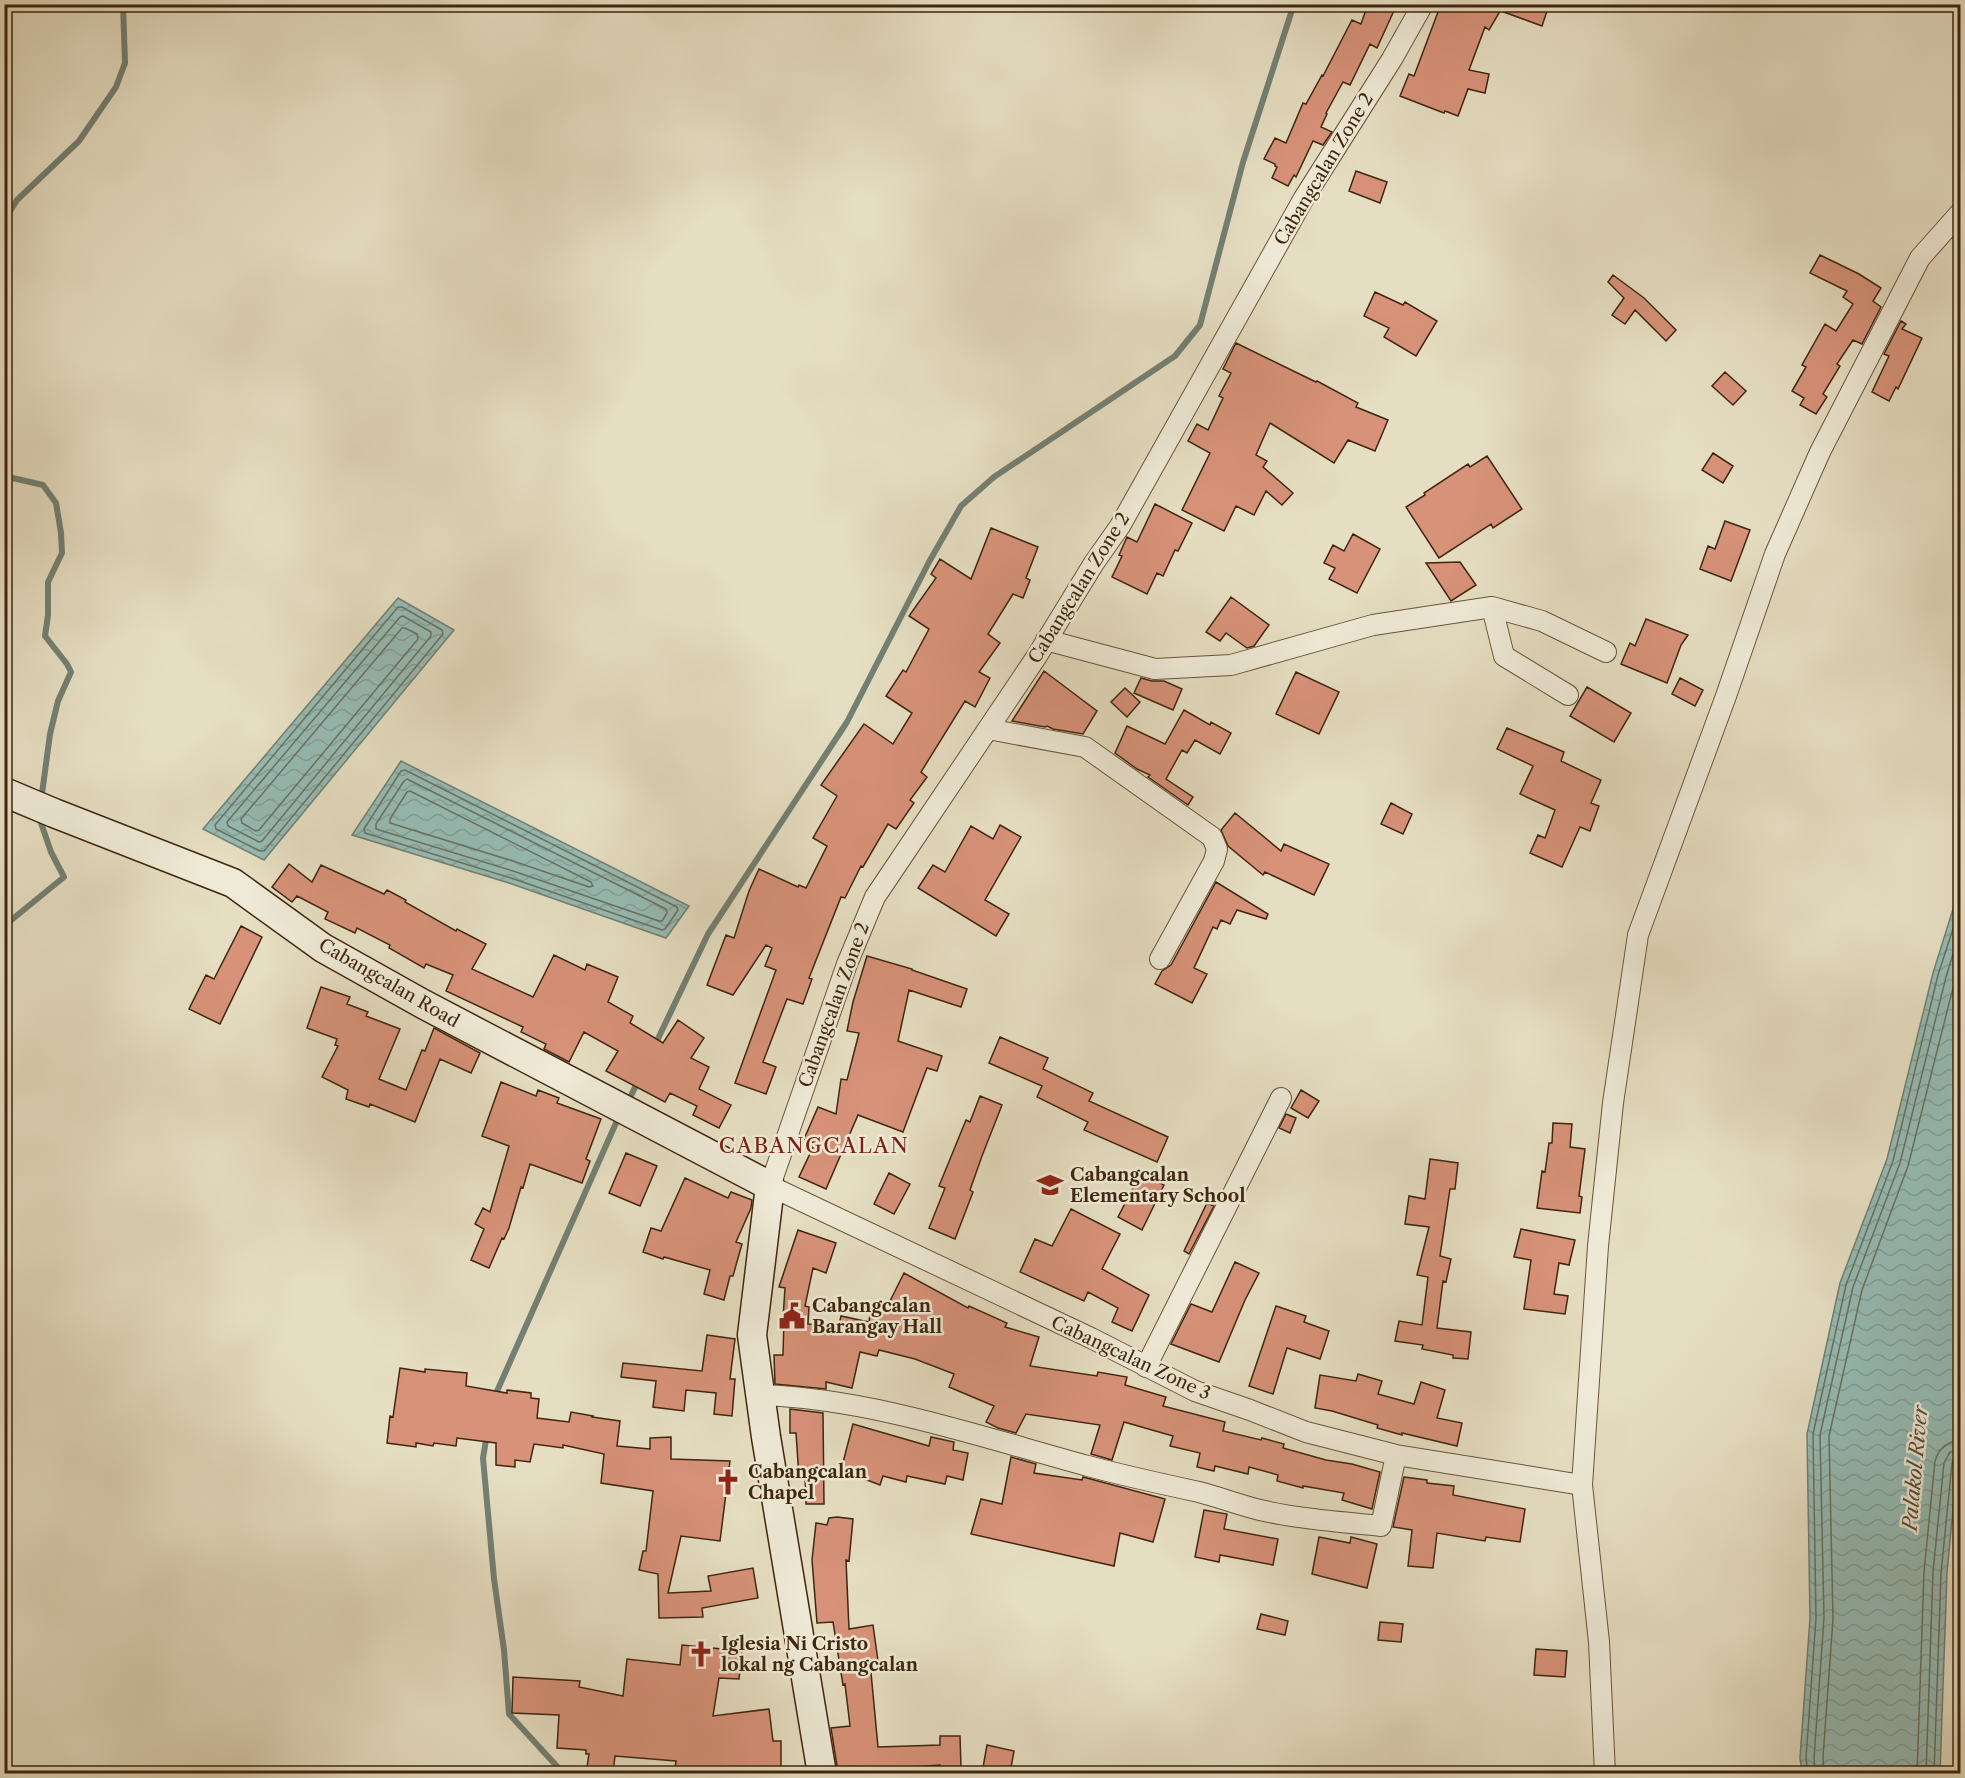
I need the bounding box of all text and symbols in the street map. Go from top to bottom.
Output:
street label: Cabangcalan Zone 2 [1270,89,1378,249]
street label: Cabangcalan Zone 2 [1024,508,1134,668]
street label: Cabangcalan Zone 2 [794,919,874,1091]
street label: Cabangcalan Road [315,934,463,1032]
district label: CABANGCALAN [719,1133,909,1158]
place label: Cabangcalan Elementary School [1070,1164,1246,1207]
school or university icon: Cabangcalan Elementary School [1035,1170,1065,1200]
place label: Cabangcalan Barangay Hall [812,1295,942,1338]
public building icon: Cabangcalan Barangay Hall [777,1301,807,1331]
street label: Cabangcalan Zone 3 [1048,1311,1214,1405]
water label: Palakol River [1897,1403,1933,1534]
place label: Cabangcalan Chapel [748,1461,868,1504]
church icon: Cabangcalan Chapel [713,1467,743,1497]
place label: Iglesia Ni Cristo lokal ng Cabangcalan [721,1633,919,1676]
church icon: Iglesia Ni Cristo lokal ng Cabangcalan [686,1639,716,1669]

